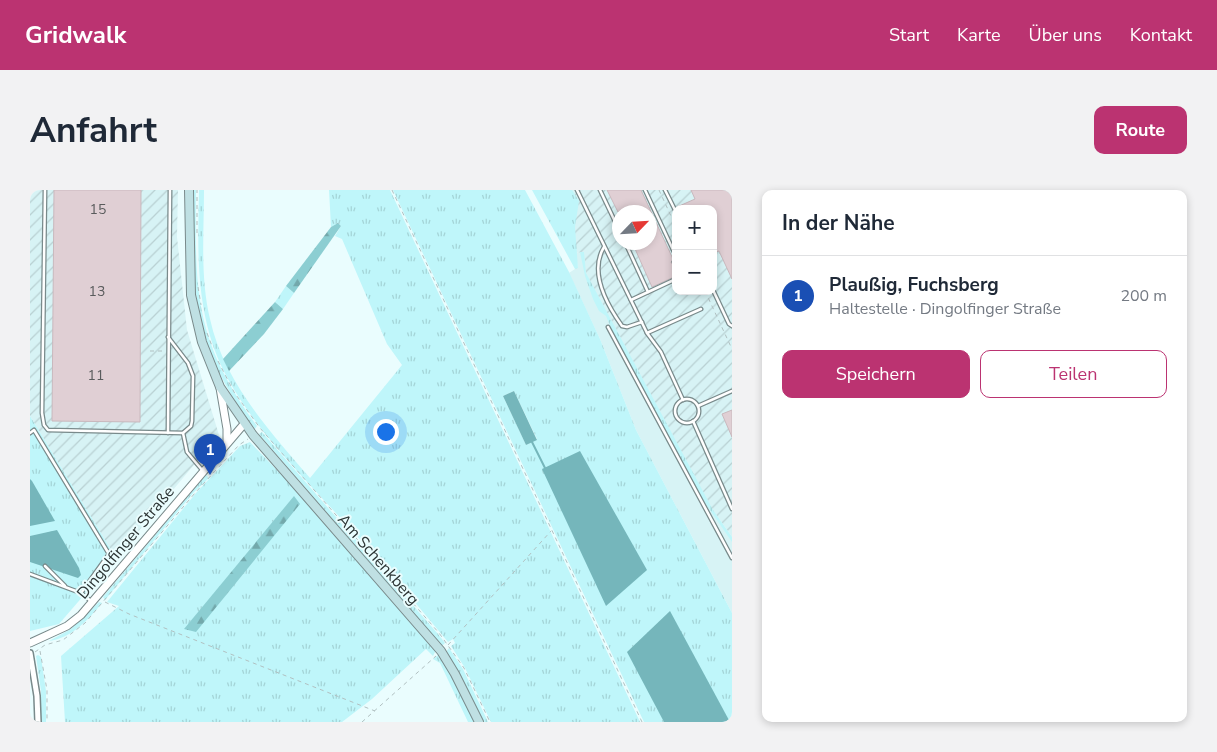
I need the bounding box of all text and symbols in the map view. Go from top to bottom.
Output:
text: Gridwalk [25,19,126,51]
text: Start [889,23,929,47]
text: Karte [957,23,1001,47]
text: Über uns [1029,23,1102,47]
text: Kontakt [1130,23,1192,47]
button: Route [1094,106,1187,154]
text: Anfahrt [30,107,157,154]
house number: 15 [90,200,106,219]
north arrow [612,205,657,250]
map controls [672,205,717,295]
button: + [672,205,717,250]
text: In der Nähe [782,209,895,237]
button: − [672,250,717,295]
text: Plaußig, Fuchsberg [829,272,999,298]
house number: 13 [89,282,105,301]
text: 1 [793,285,803,307]
text: 200 m [1120,285,1167,307]
text: Haltestelle · Dingolfinger Straße [829,298,1061,320]
button: Speichern [782,350,970,398]
button: Teilen [980,350,1167,398]
house number: 11 [88,366,104,385]
your location [373,419,399,445]
pin: 1 [194,434,226,475]
street label: Dingolfinger Straße [72,481,180,604]
street label: Am Schenkberg [332,509,424,610]

